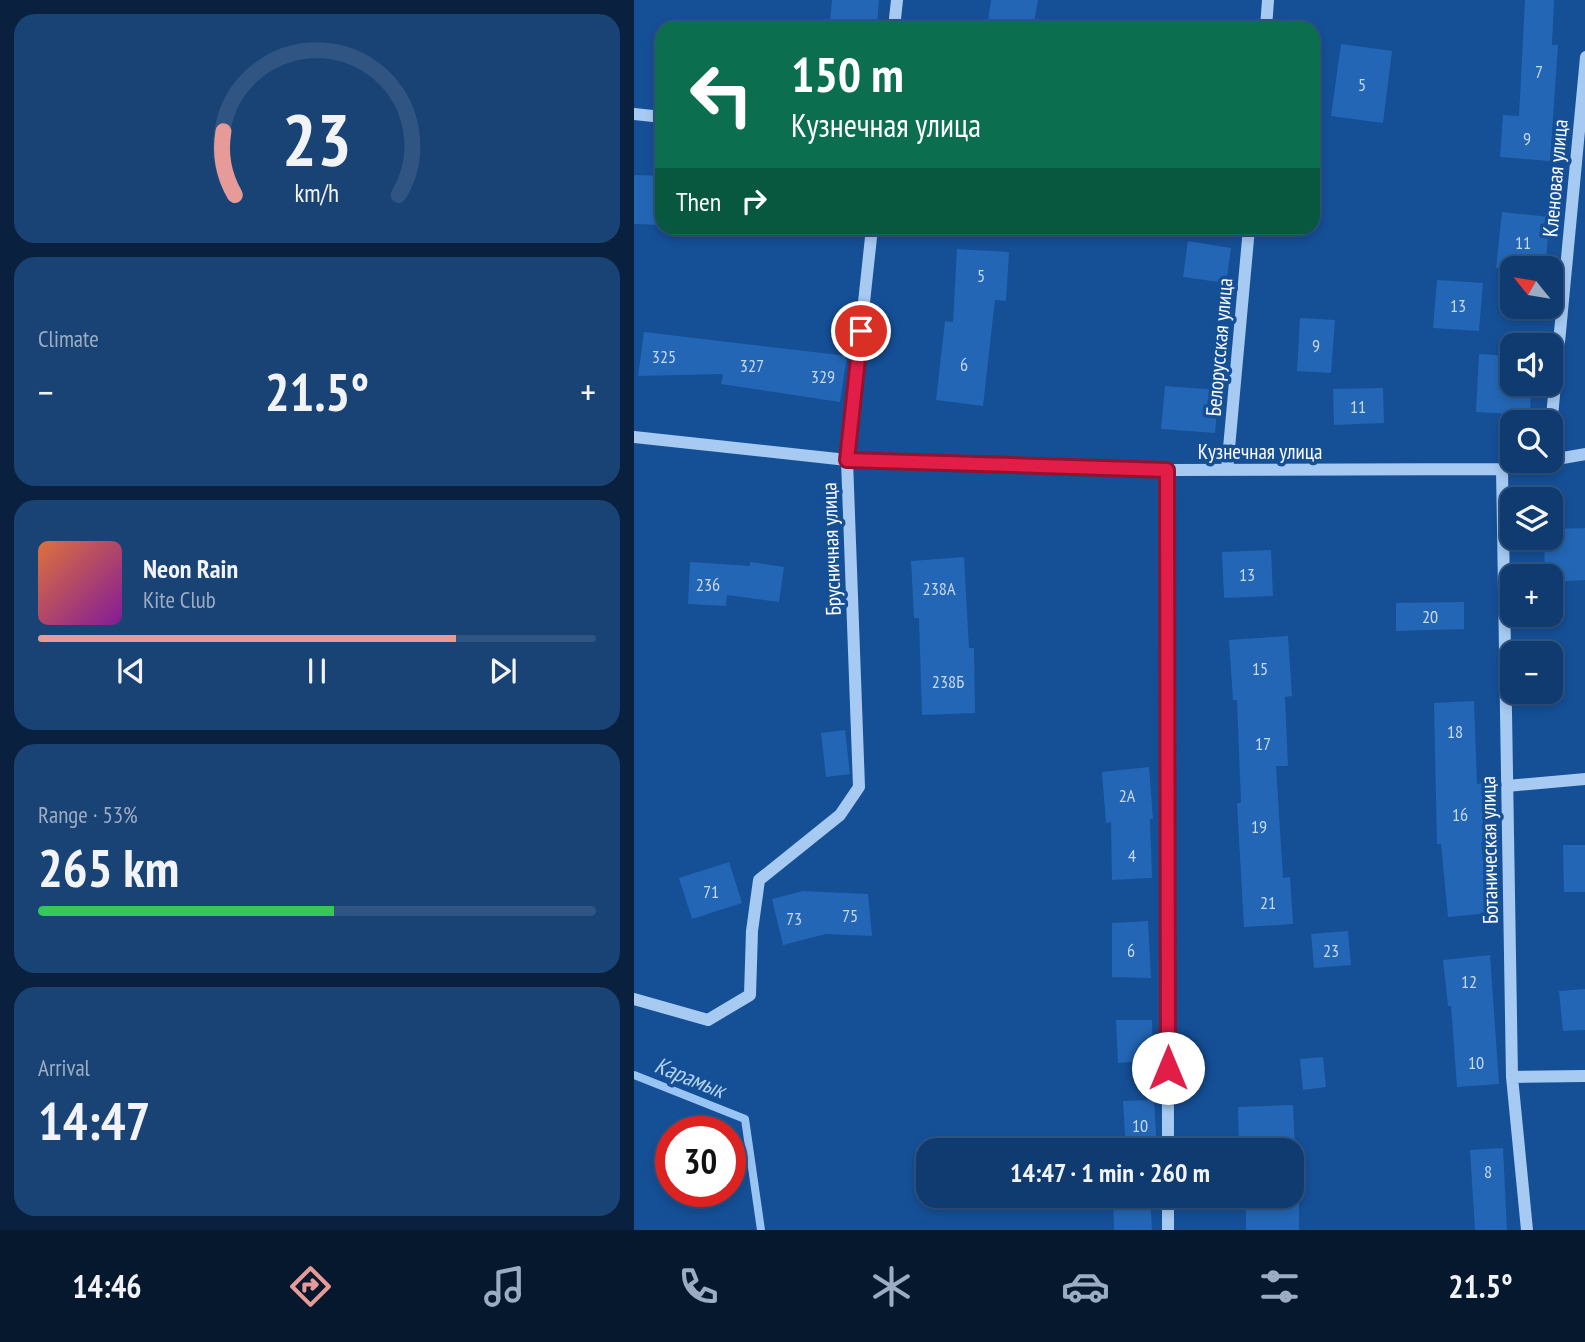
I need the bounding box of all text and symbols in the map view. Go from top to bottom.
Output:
text: 150 m [791,42,904,106]
icon: left [676,49,767,140]
house number: 7 [1535,60,1543,83]
house number: 5 [1358,73,1366,96]
text: 23 [282,91,352,185]
text: Кузнечная улица [791,104,981,146]
street label: Кленовая улица [1536,118,1574,238]
house number: 9 [1523,127,1531,150]
text: km/h [295,176,339,208]
icon: right [735,182,773,220]
text: Then [676,185,721,218]
house number: 11 [1515,231,1531,254]
north arrow [1500,256,1563,318]
map controls [1500,256,1563,704]
house number: 5 [977,264,985,287]
street label: Белорусская улица [1200,277,1238,417]
house number: 13 [1450,294,1466,317]
pin [831,301,891,361]
icon: arrive [842,312,880,350]
text: Climate [38,324,99,353]
button: sound [1500,333,1563,396]
house number: 9 [1312,334,1320,357]
house number: 325 [652,345,676,368]
house number: 6 [960,353,968,376]
house number: 327 [740,354,764,377]
text: 21.5° [265,358,369,425]
house number: 329 [811,365,835,388]
text: − [38,367,54,416]
text: + [580,367,596,416]
house number: 11 [1350,395,1366,418]
button: search [1500,410,1563,473]
street label: Кузнечная улица [1198,438,1322,465]
street label: Брусничная улица [815,482,847,616]
button: layers [1500,487,1563,550]
text: Neon Rain [143,552,238,585]
house number: 13 [1239,563,1255,586]
button: + [1500,564,1563,627]
house number: 236 [696,573,720,596]
house number: 238А [923,577,956,600]
text: Kite Club [143,585,216,614]
house number: 20 [1422,605,1438,628]
button: − [1500,641,1563,704]
icon: previous [112,652,150,690]
icon: pause [298,652,336,690]
icon: next [484,652,522,690]
house number: 15 [1252,657,1268,680]
house number: 238Б [932,670,964,693]
house number: 18 [1447,720,1463,743]
house number: 17 [1255,732,1271,755]
street label: Ботаническая улица [1474,776,1504,924]
house number: 2А [1119,784,1136,807]
text: Range · 53% [38,800,138,829]
house number: 16 [1452,803,1468,826]
house number: 19 [1251,815,1267,838]
text: 265 km [38,834,179,901]
house number: 4 [1128,844,1136,867]
house number: 71 [703,880,719,903]
house number: 21 [1260,891,1276,914]
house number: 75 [842,904,858,927]
house number: 73 [786,907,802,930]
house number: 6 [1127,939,1135,962]
house number: 23 [1323,939,1339,962]
house number: 12 [1461,970,1477,993]
position arrow [1131,1031,1205,1105]
water label: Карамык [651,1050,732,1105]
house number: 10 [1468,1051,1484,1074]
text: Arrival [38,1053,90,1082]
text: 14:47 [38,1087,150,1154]
house number: 10 [1132,1114,1148,1137]
speed limit sign: 30 [655,1116,746,1207]
text: 14:47 · 1 min · 260 m [1010,1156,1210,1189]
house number: 8 [1484,1160,1492,1183]
icon: directions [286,1262,335,1311]
icon: music [480,1262,529,1311]
icon: phone [674,1262,723,1311]
icon: climate [867,1262,916,1311]
icon: car [1061,1262,1110,1311]
icon: filters [1255,1262,1304,1311]
text: 14:46 [72,1265,142,1307]
text: 21.5° [1448,1265,1513,1307]

